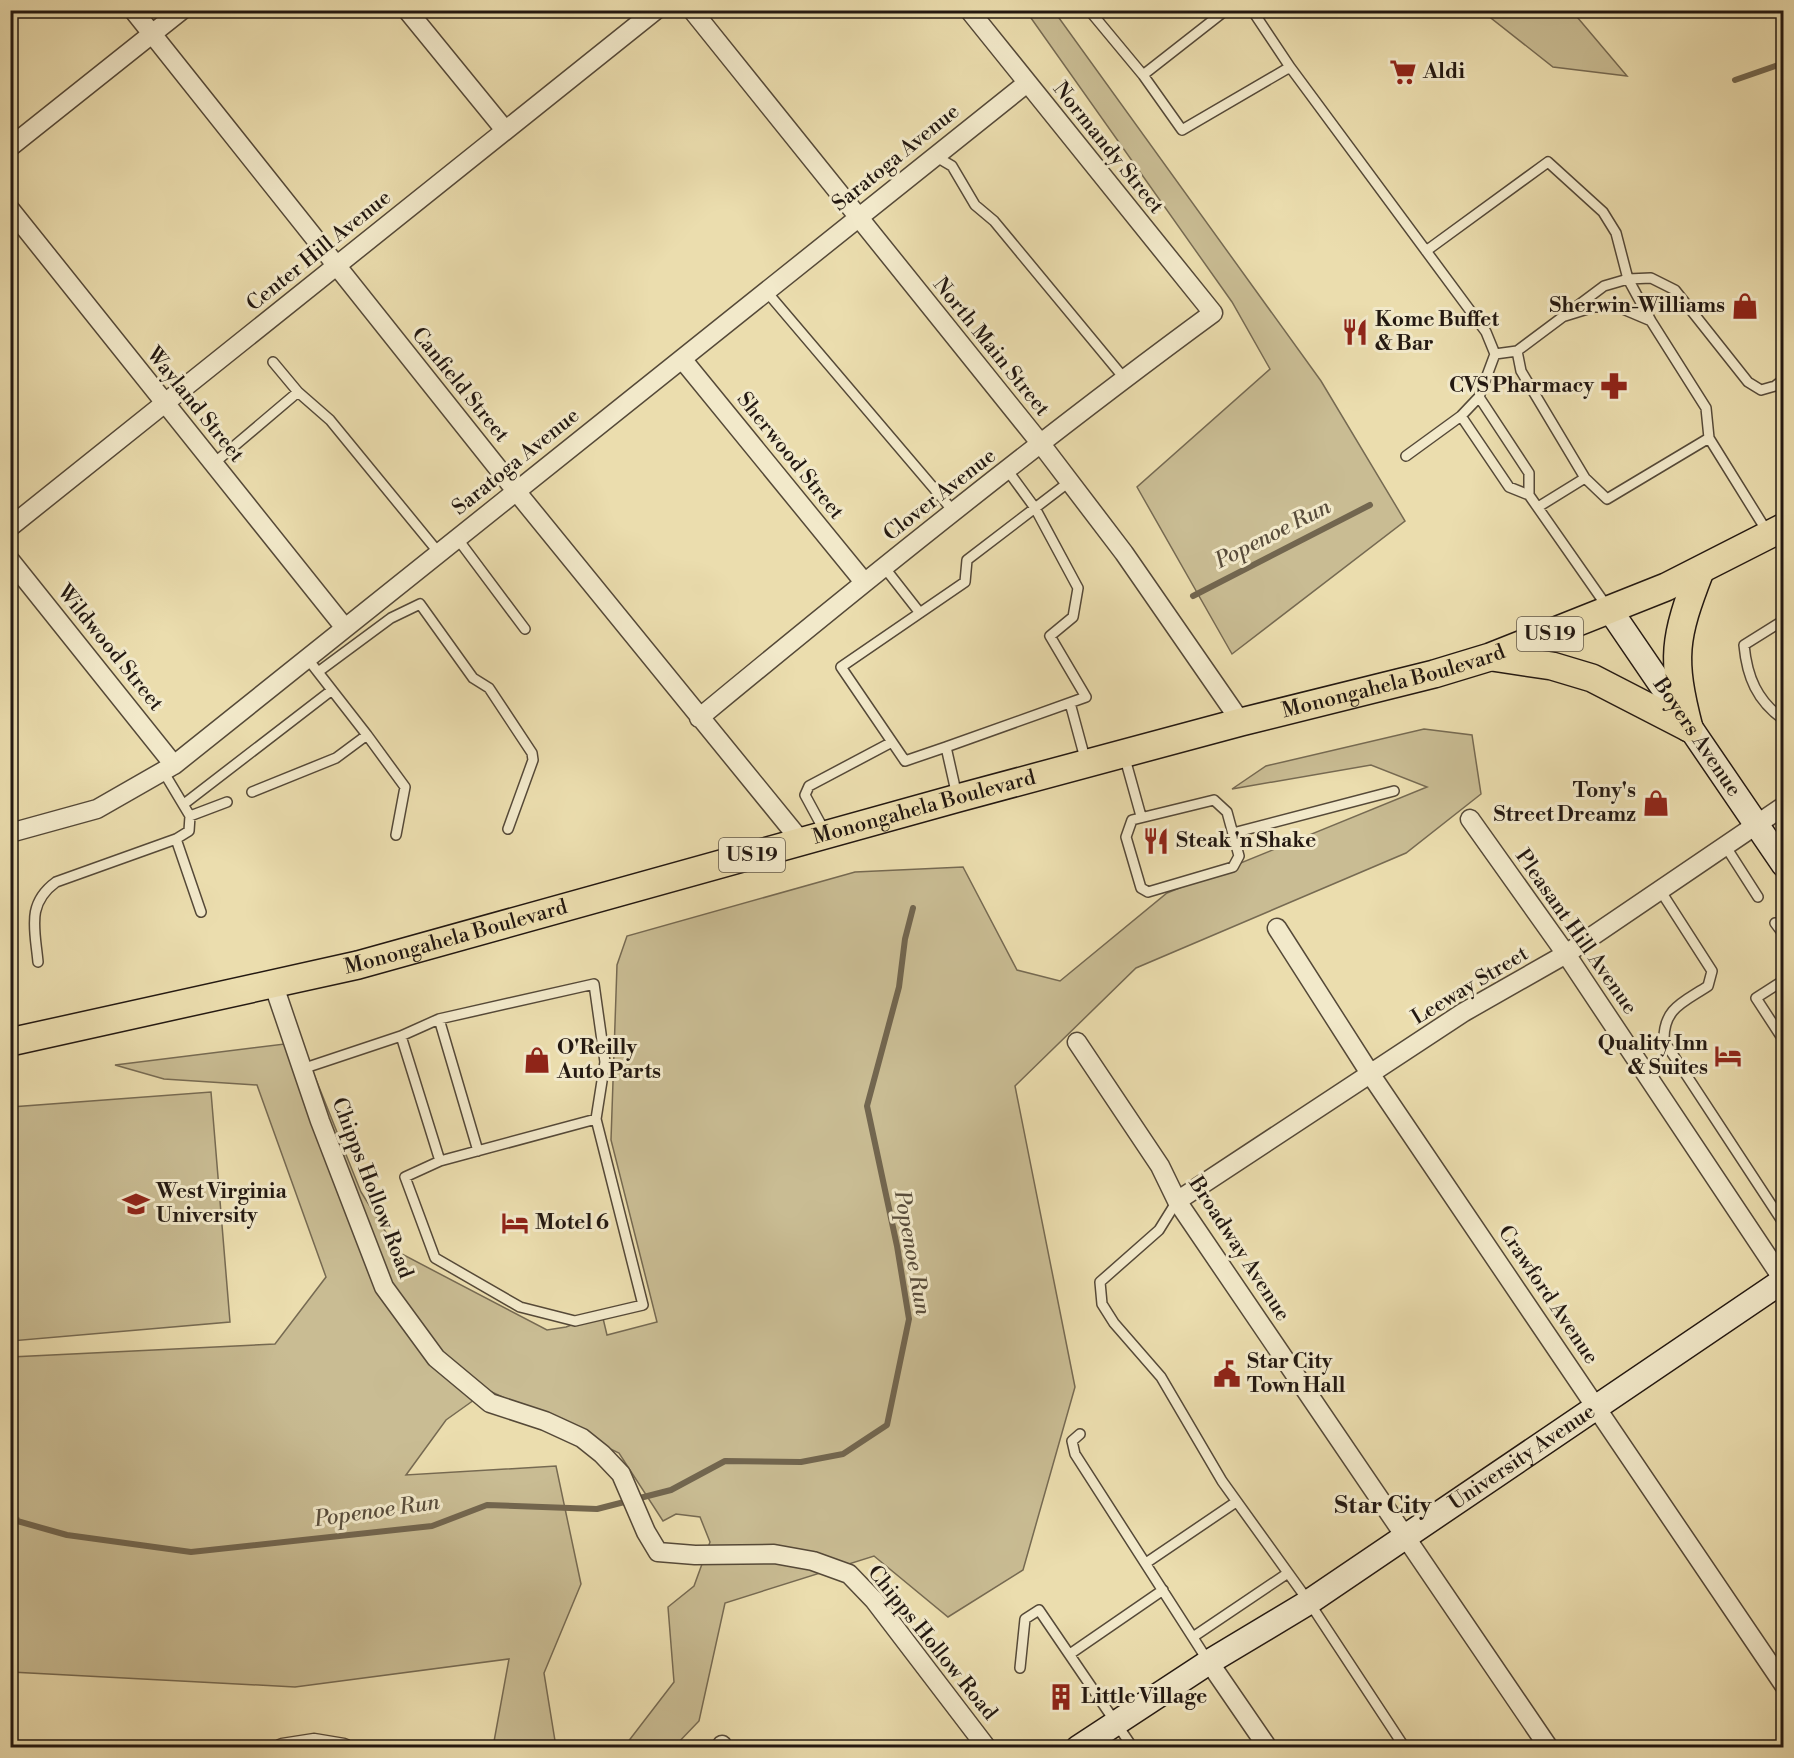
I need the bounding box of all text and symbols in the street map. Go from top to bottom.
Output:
supermarket icon: Aldi [1388,57,1418,87]
place label: Aldi [1422,59,1465,85]
street label: Normandy Street [1047,77,1169,220]
street label: Saratoga Avenue [827,99,965,217]
street label: Center Hill Avenue [241,185,397,317]
street label: North Main Street [927,272,1055,422]
shop icon: Sherwin-Williams [1730,291,1760,321]
place label: Sherwin-Williams [1549,293,1725,319]
place label: Kome Buffet & Bar [1375,307,1499,357]
restaurant icon: Kome Buffet & Bar [1340,317,1370,347]
street label: Canfield Street [406,322,515,448]
street label: Wayland Street [140,341,250,468]
pharmacy icon: CVS Pharmacy [1599,371,1629,401]
place label: CVS Pharmacy [1449,373,1594,399]
street label: Sherwood Street [731,387,850,525]
street label: Saratoga Avenue [447,403,585,521]
street label: Clover Avenue [879,443,1001,547]
water label: Popenoe Run [1210,493,1336,575]
street label: Wildwood Street [51,579,169,717]
road number: US 19 [1517,617,1583,651]
street label: Monongahela Boulevard [1279,639,1509,724]
street label: Boyers Avenue [1646,672,1747,802]
street label: Monongahela Boulevard [810,765,1039,851]
place label: Tony's Street Dreamz [1494,778,1636,828]
shop icon: Tony's Street Dreamz [1641,788,1671,818]
restaurant icon: Steak 'n Shake [1141,826,1171,856]
place label: Steak 'n Shake [1176,828,1316,854]
road number: US 19 [719,838,785,872]
street label: Pleasant Hill Avenue [1509,844,1643,1020]
street label: Monongahela Boulevard [342,894,570,981]
street label: Leeway Street [1407,941,1534,1031]
place label: Quality Inn & Suites [1598,1031,1708,1081]
place label: O'Reilly Auto Parts [556,1035,661,1085]
hotel icon: Quality Inn & Suites [1713,1041,1743,1071]
shop icon: O'Reilly Auto Parts [522,1045,552,1075]
street label: Chipps Hollow Road [326,1094,418,1282]
street label: Broadway Avenue [1182,1171,1295,1326]
place label: West Virginia University [155,1179,288,1229]
water label: Popenoe Run [888,1188,936,1318]
school or university icon: West Virginia University [121,1189,151,1219]
hotel icon: Motel 6 [500,1208,530,1238]
place label: Motel 6 [535,1210,609,1236]
street label: Crawford Avenue [1492,1221,1604,1369]
place label: Star City Town Hall [1247,1349,1346,1399]
public building icon: Star City Town Hall [1212,1359,1242,1389]
street label: University Avenue [1444,1399,1601,1516]
water label: Popenoe Run [312,1489,442,1533]
district label: Star City [1334,1491,1433,1521]
street label: Chipps Hollow Road [862,1560,1002,1726]
building icon: Little Village [1046,1682,1076,1712]
place label: Little Village [1081,1684,1207,1710]

